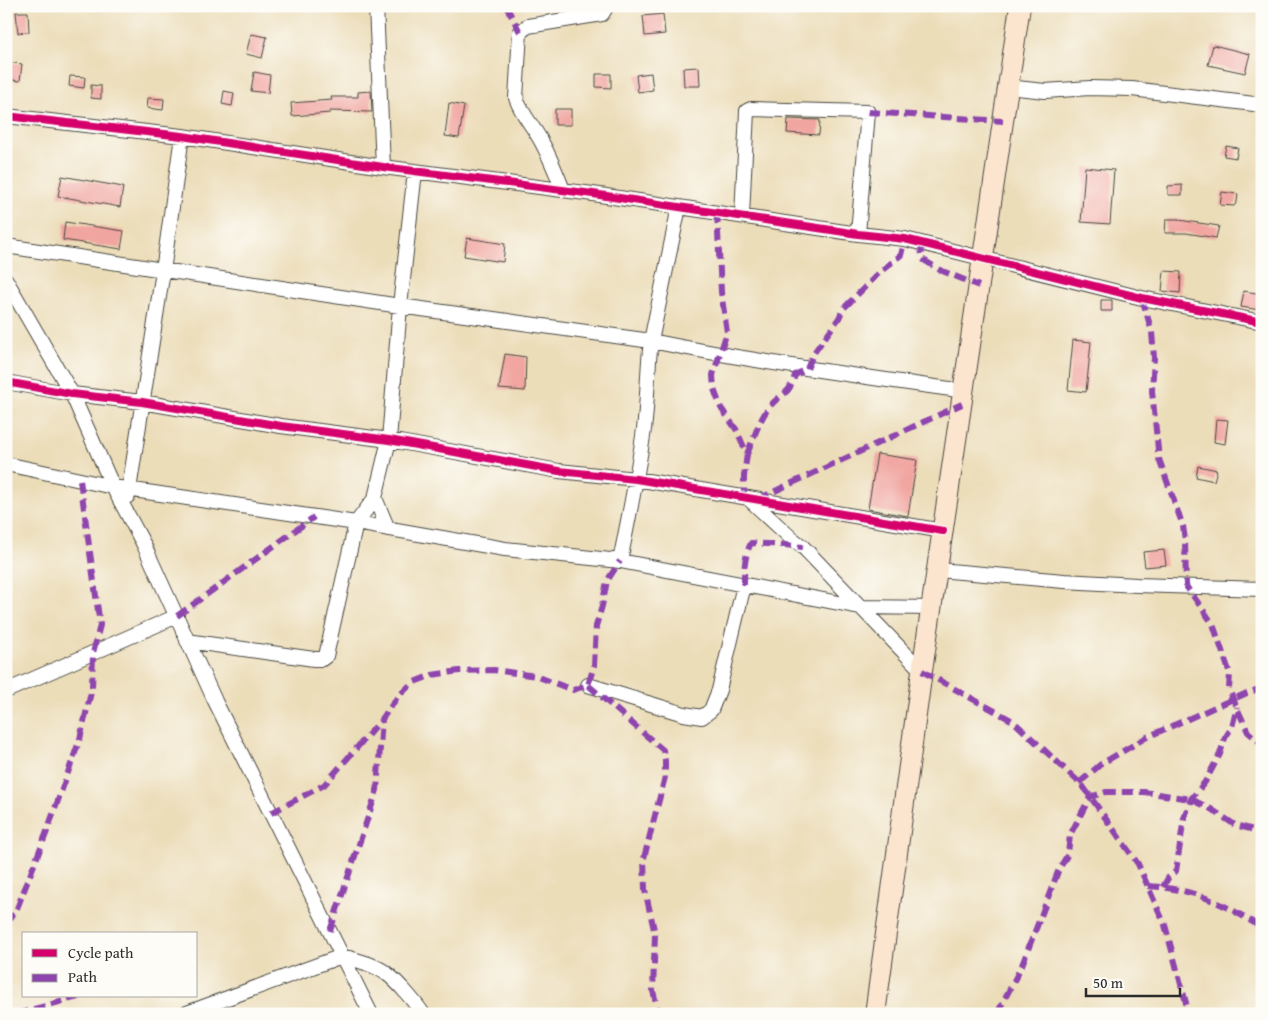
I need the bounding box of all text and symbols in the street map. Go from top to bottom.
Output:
legend [22,932,198,998]
text: Cycle path [68,942,134,963]
scale bar [1086,965,1179,997]
text: Path [68,966,97,987]
text: 50 m [1093,972,1124,993]

